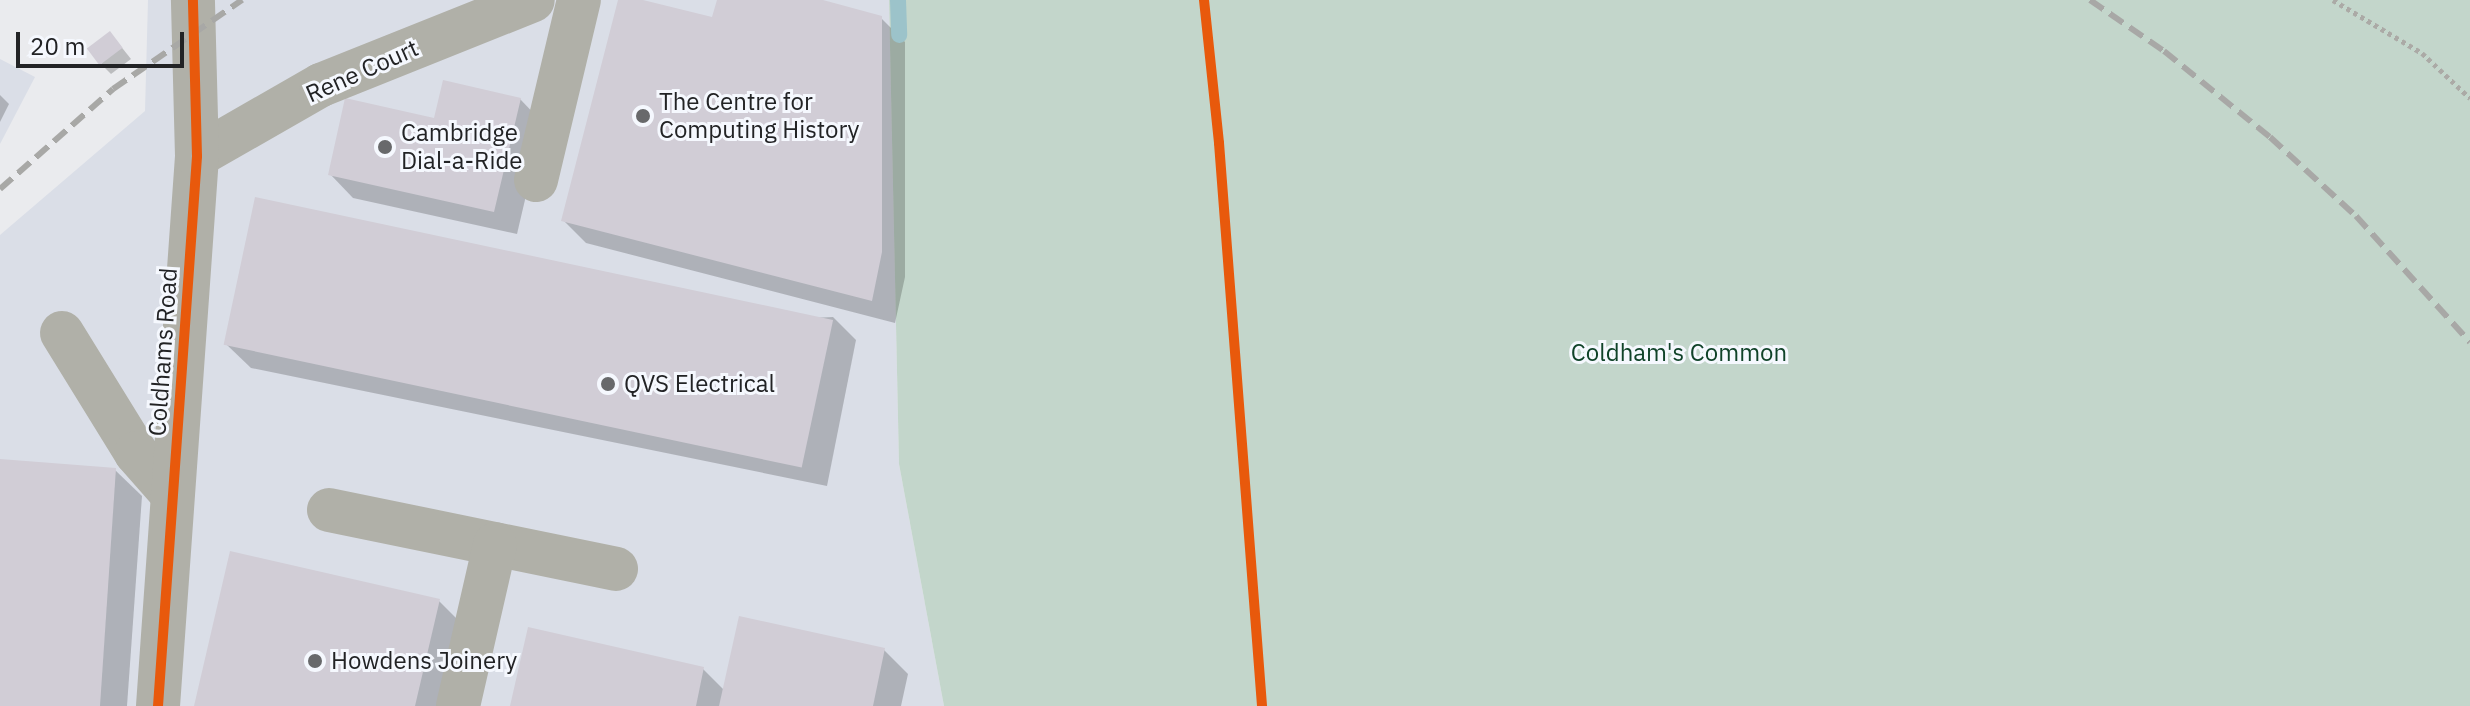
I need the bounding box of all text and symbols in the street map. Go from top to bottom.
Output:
scale bar [20,16,188,66]
text: 20 m [30,30,85,62]
street label: Rene Court [301,33,423,109]
place label: The Centre for Computing History [659,88,860,144]
marker: The Centre for Computing History [634,107,652,125]
place label: Cambridge Dial-a-Ride [401,119,523,175]
marker: Cambridge Dial-a-Ride [376,138,394,156]
street label: Coldhams Road [143,267,183,437]
park label: Coldham's Common [1571,339,1787,367]
place label: QVS Electrical [624,370,775,398]
marker: QVS Electrical [599,375,617,393]
place label: Howdens Joinery [331,647,517,675]
marker: Howdens Joinery [306,652,324,670]

